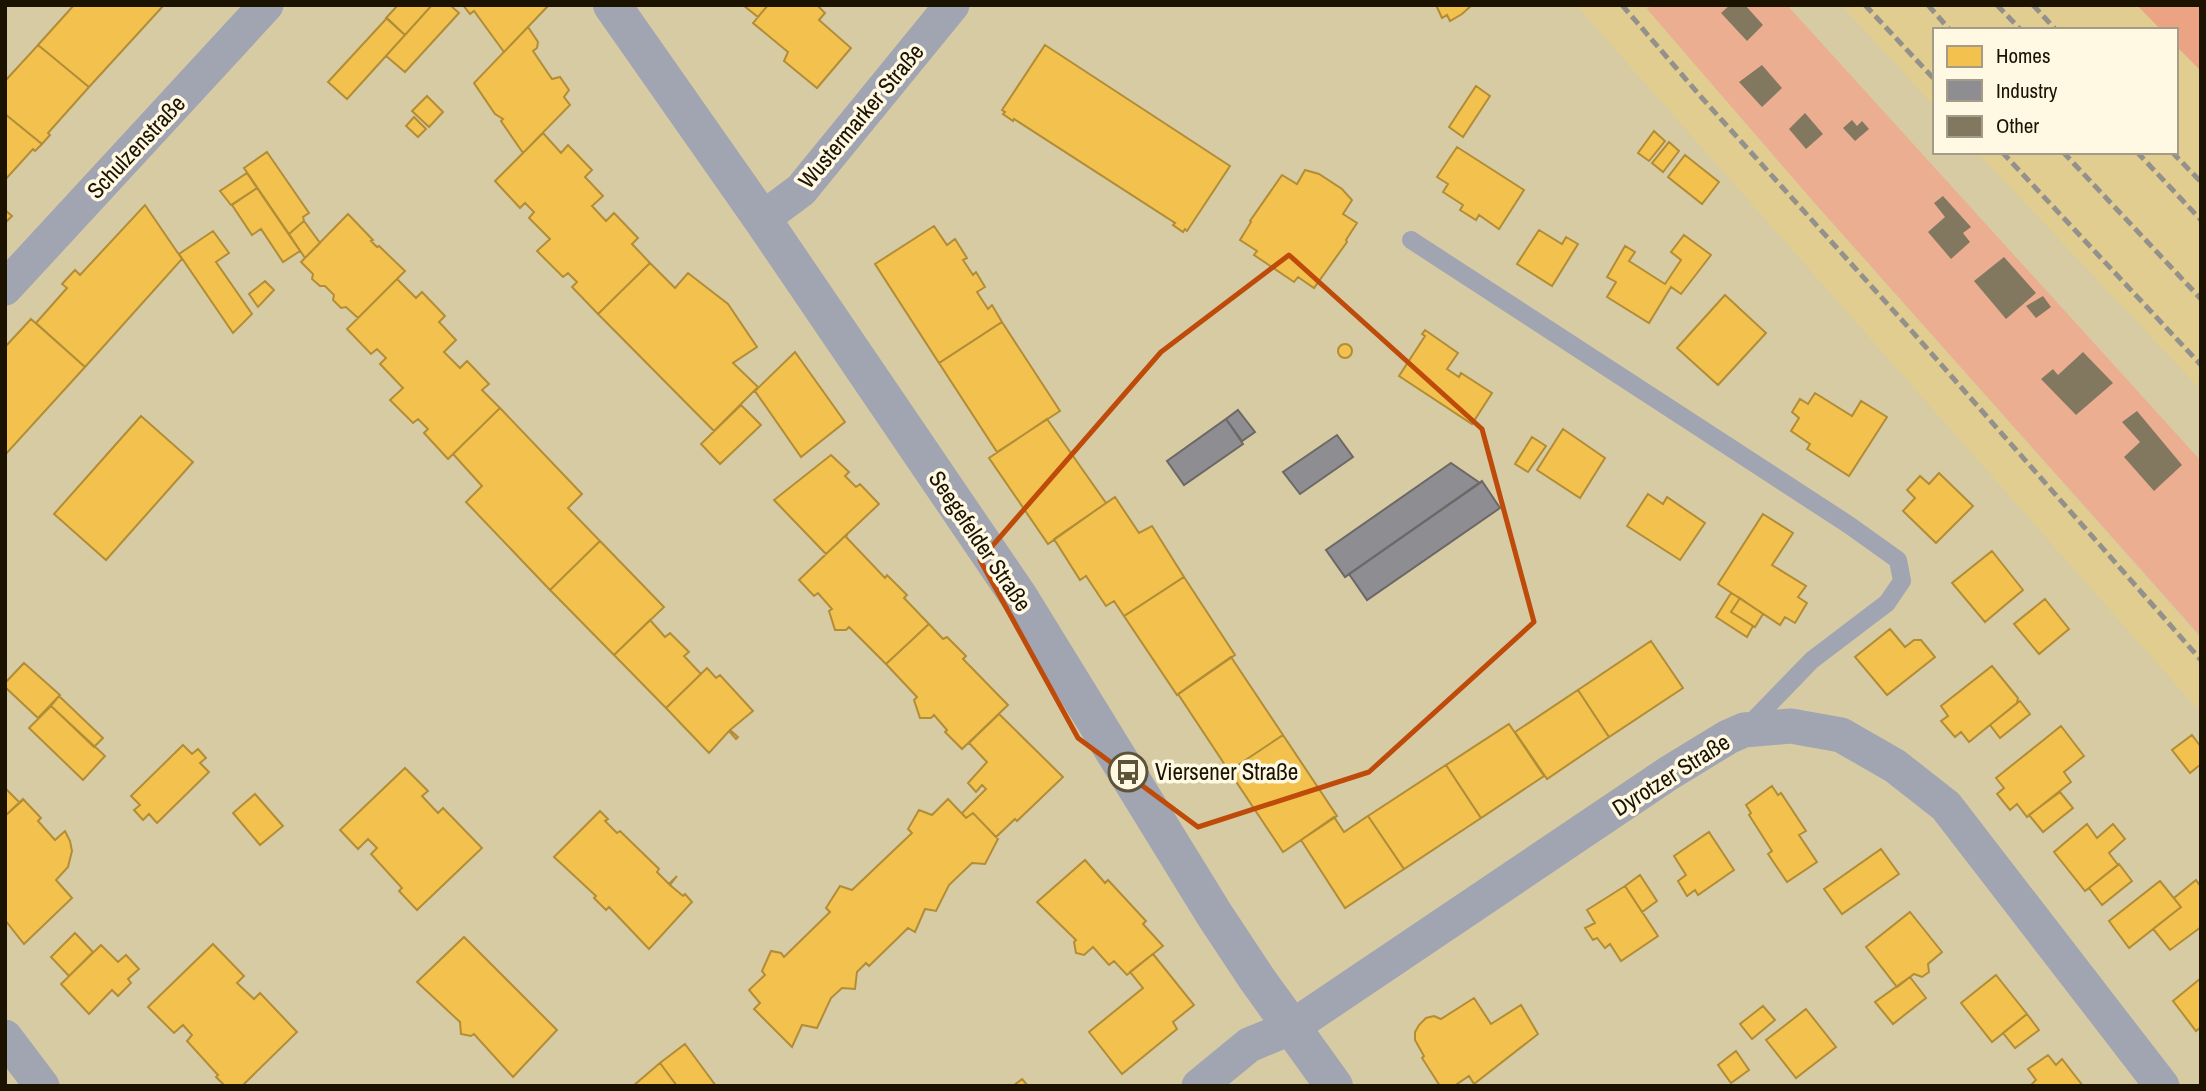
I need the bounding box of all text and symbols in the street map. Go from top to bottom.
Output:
legend [1933,28,2178,154]
street label: Wustermarker Straße [791,37,930,195]
text: Homes [1996,41,2051,70]
text: Industry [1996,76,2058,105]
street label: Schulzenstraße [80,88,192,205]
text: Other [1996,111,2039,140]
street label: Seegefelder Straße [922,464,1039,617]
street label: Dyrotzer Straße [1606,726,1735,823]
bus stop icon: Viersener Straße [1107,751,1149,793]
place label: Viersener Straße [1155,756,1298,787]

